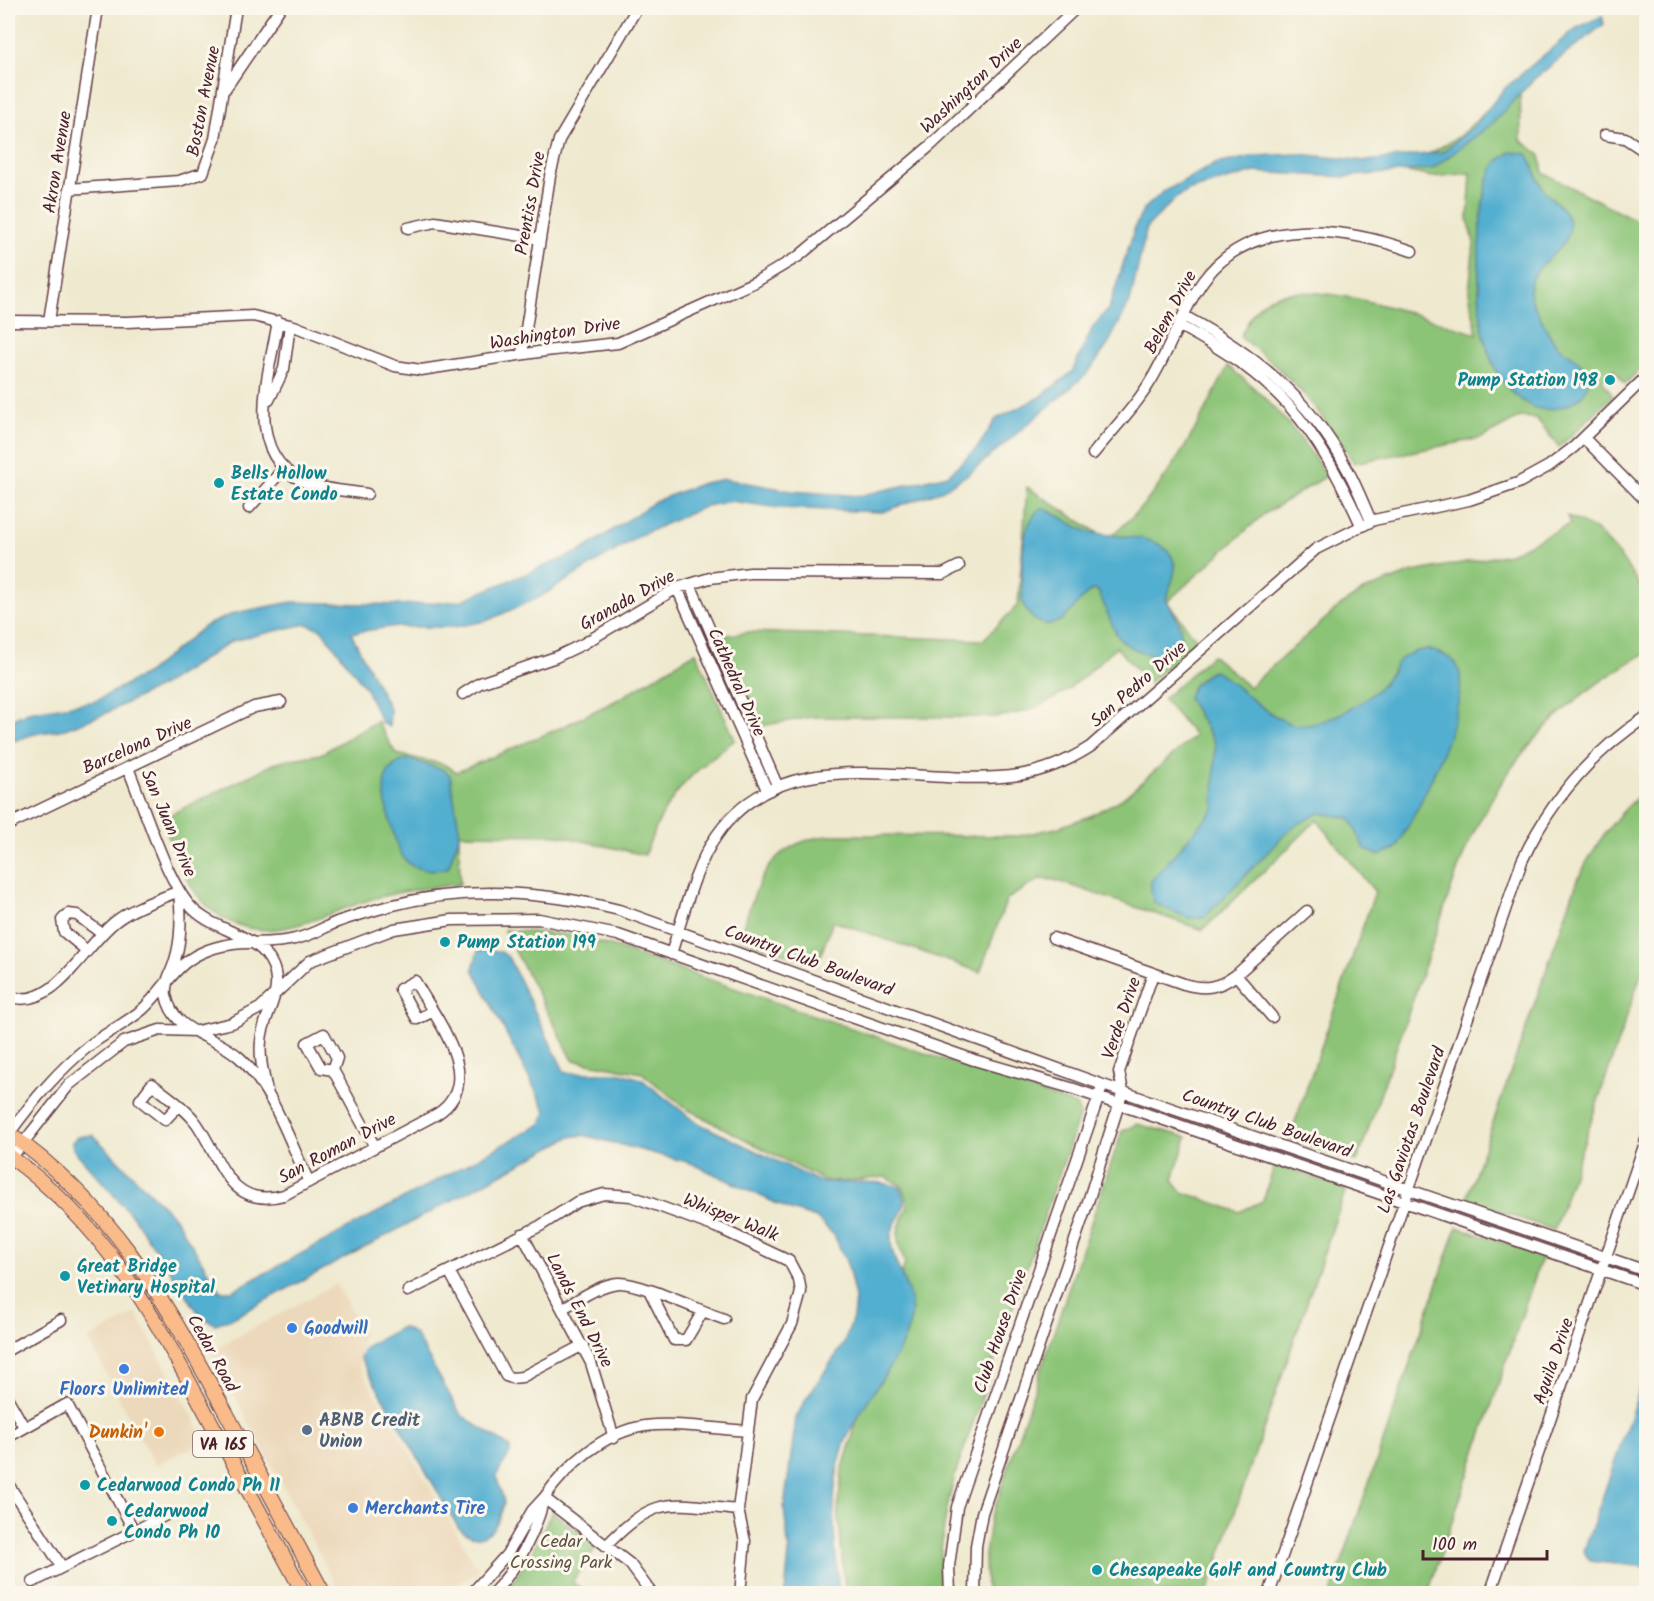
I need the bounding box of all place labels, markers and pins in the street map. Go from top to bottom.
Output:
place label: Pump Station 198 [1458,367,1598,396]
marker: Pump Station 198 [1603,373,1617,387]
place label: Bells Hollow Estate Condo [231,460,338,510]
marker: Bells Hollow Estate Condo [212,476,226,490]
place label: Pump Station 199 [457,929,596,958]
marker: Pump Station 199 [438,935,452,949]
place label: Great Bridge Vetinary Hospital [77,1253,215,1303]
marker: Great Bridge Vetinary Hospital [58,1269,72,1283]
place label: Goodwill [304,1315,368,1344]
marker: Goodwill [285,1321,299,1335]
marker: Floors Unlimited [117,1362,131,1376]
place label: Floors Unlimited [60,1376,189,1405]
place label: ABNB Credit Union [319,1407,421,1457]
place label: Dunkin' [89,1419,148,1448]
marker: ABNB Credit Union [300,1423,314,1437]
marker: Dunkin' [152,1425,166,1439]
place label: Cedarwood Condo Ph 11 [97,1472,281,1501]
marker: Cedarwood Condo Ph 11 [78,1478,92,1492]
place label: Merchants Tire [365,1495,485,1524]
place label: Cedarwood Condo Ph 10 [124,1498,221,1548]
marker: Merchants Tire [346,1501,360,1515]
marker: Cedarwood Condo Ph 10 [105,1514,119,1528]
place label: Chesapeake Golf and Country Club [1109,1557,1387,1586]
marker: Chesapeake Golf and Country Club [1090,1563,1104,1577]

